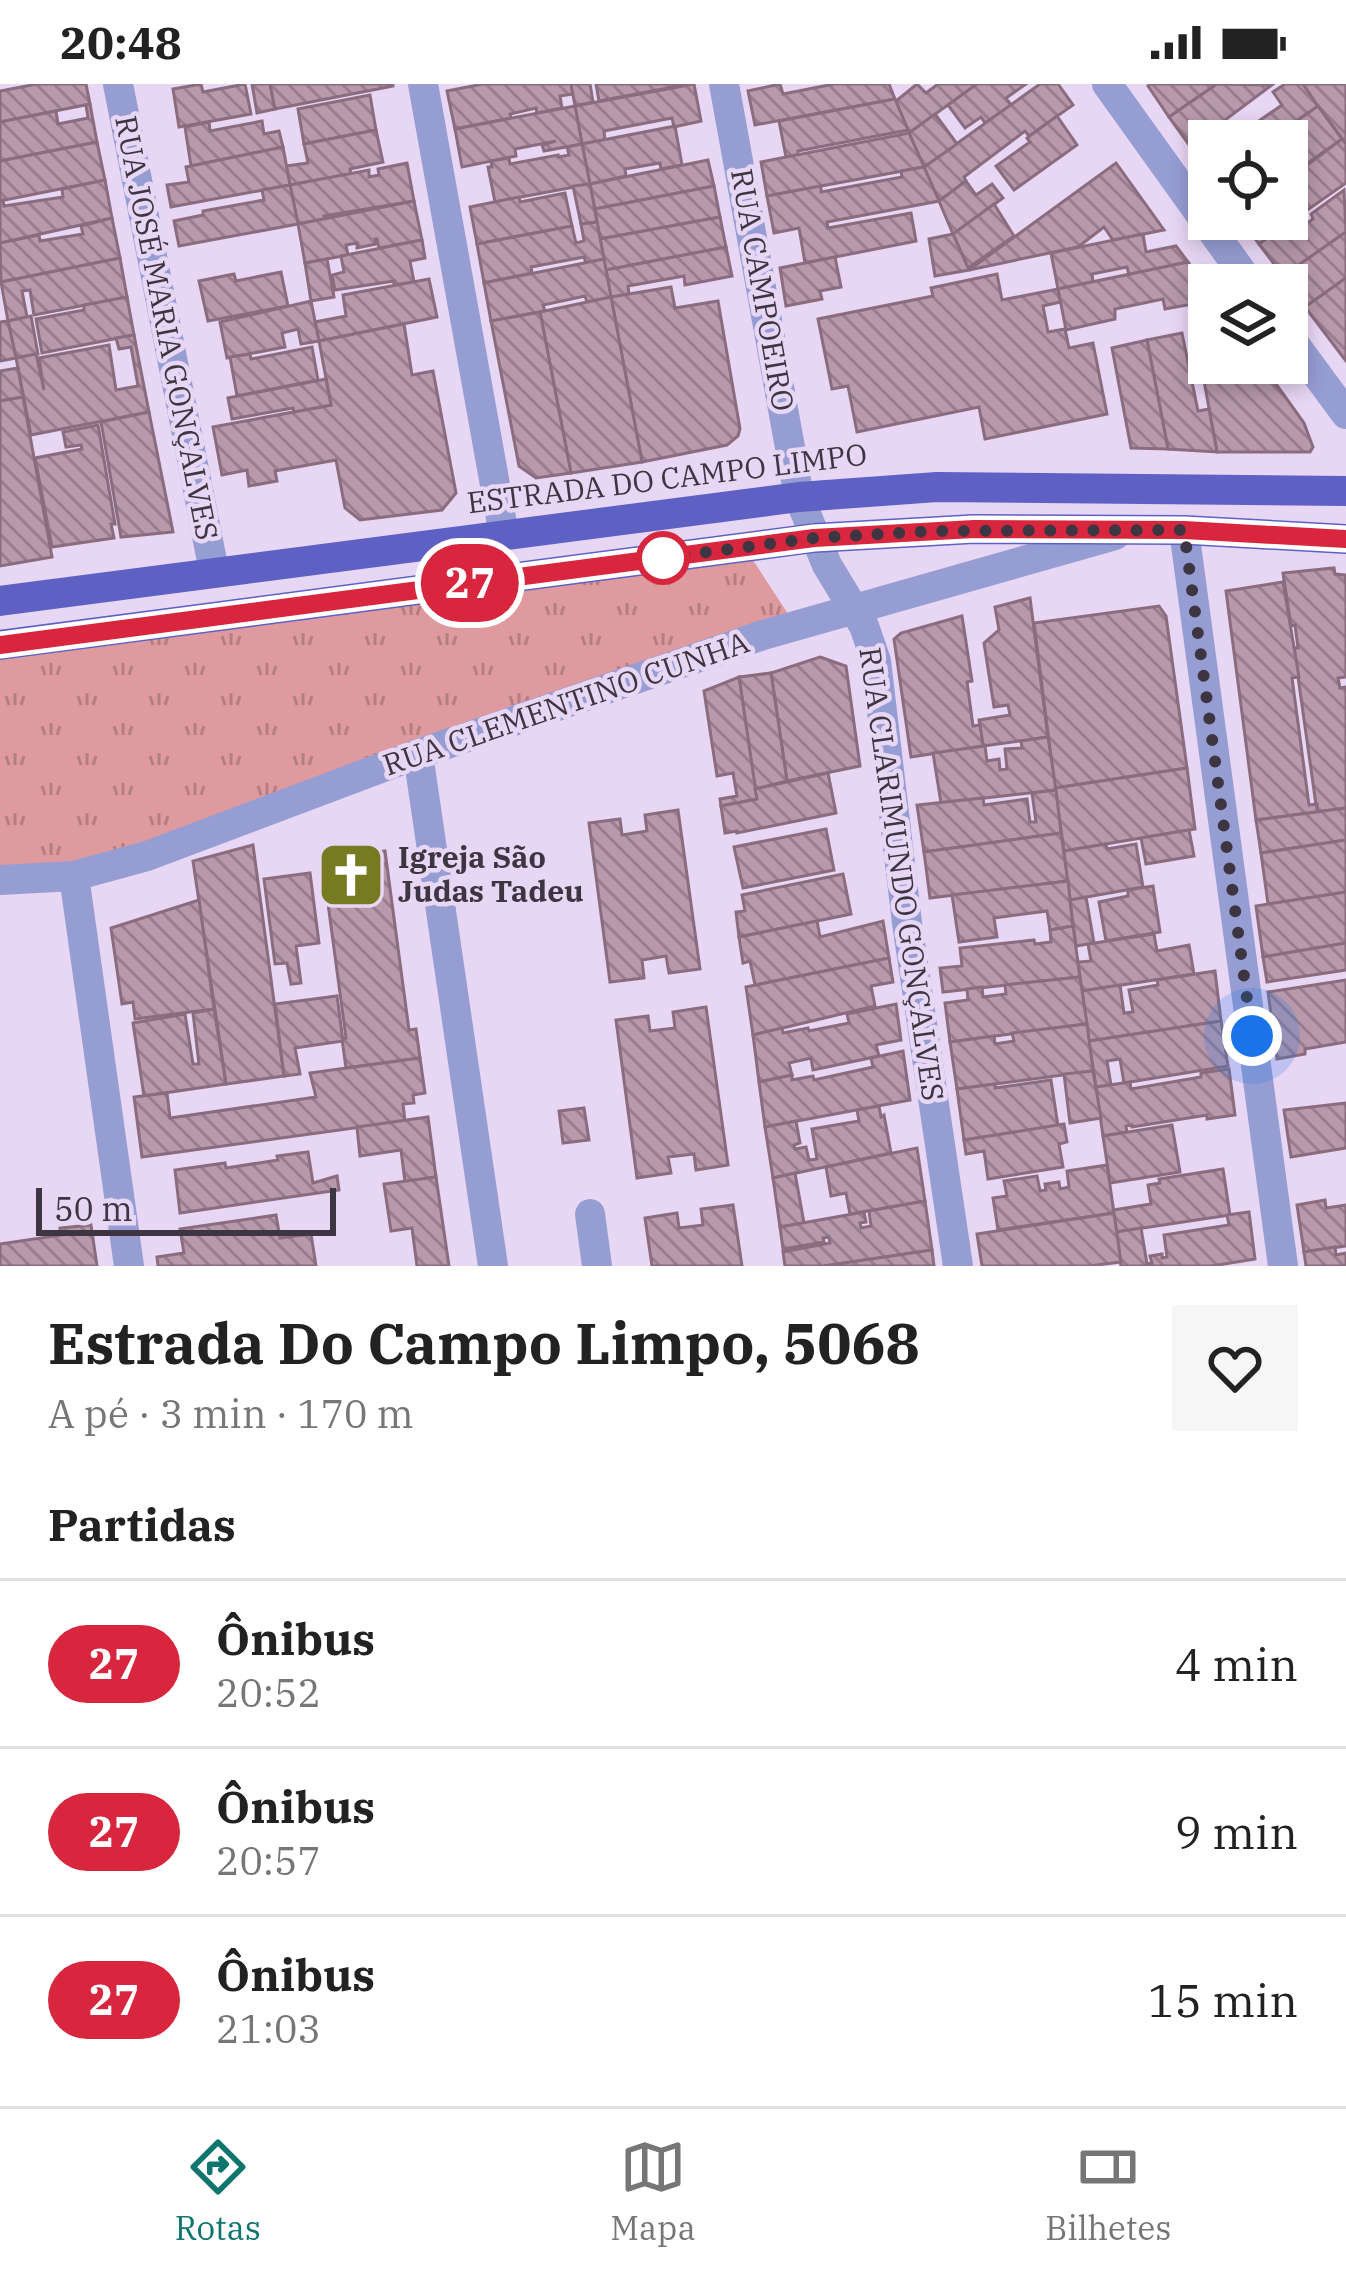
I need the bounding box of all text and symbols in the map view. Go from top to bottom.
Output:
text: 20:48 [60,13,182,71]
street label: RUA JOSÉ MARIA GONÇALVES [107,112,228,543]
map controls [1188,120,1308,384]
button: locate [1188,120,1308,240]
street label: RUA CAMPOEIRO [723,165,804,414]
button: layers [1188,264,1308,384]
street label: ESTRADA DO CAMPO LIMPO [465,434,869,521]
unlabelled marker [638,533,688,583]
line badge: 27 [416,544,524,622]
text: 27 [445,555,495,610]
street label: RUA CLEMENTINO CUNHA [377,621,754,784]
street label: RUA CLARIMUNDO GONÇALVES [851,644,954,1103]
place label: Igreja São Judas Tadeu [398,837,584,910]
church icon: Igreja São Judas Tadeu [316,840,386,910]
your location [1222,1006,1282,1066]
scale bar [36,1182,336,1235]
text: 50 m [54,1187,133,1230]
button: heart [1172,1305,1298,1431]
text: Estrada Do Campo Limpo, 5068 [48,1306,920,1380]
text: A pé · 3 min · 170 m [48,1388,414,1439]
text: Partidas [48,1495,236,1553]
text: Ônibus [216,1609,375,1667]
text: 4 min [1175,1635,1298,1693]
text: 27 [89,1636,139,1691]
text: 20:52 [216,1667,321,1718]
text: Ônibus [216,1777,375,1835]
text: 9 min [1175,1803,1298,1861]
text: 27 [89,1804,139,1859]
text: 20:57 [216,1835,321,1886]
text: Ônibus [216,1945,375,2003]
text: 15 min [1148,1971,1298,2029]
text: 27 [89,1972,139,2027]
text: 21:03 [216,2003,321,2054]
tab: Rotas [175,2134,261,2249]
tab: Mapa [610,2134,696,2249]
tab: Bilhetes [1045,2134,1171,2249]

